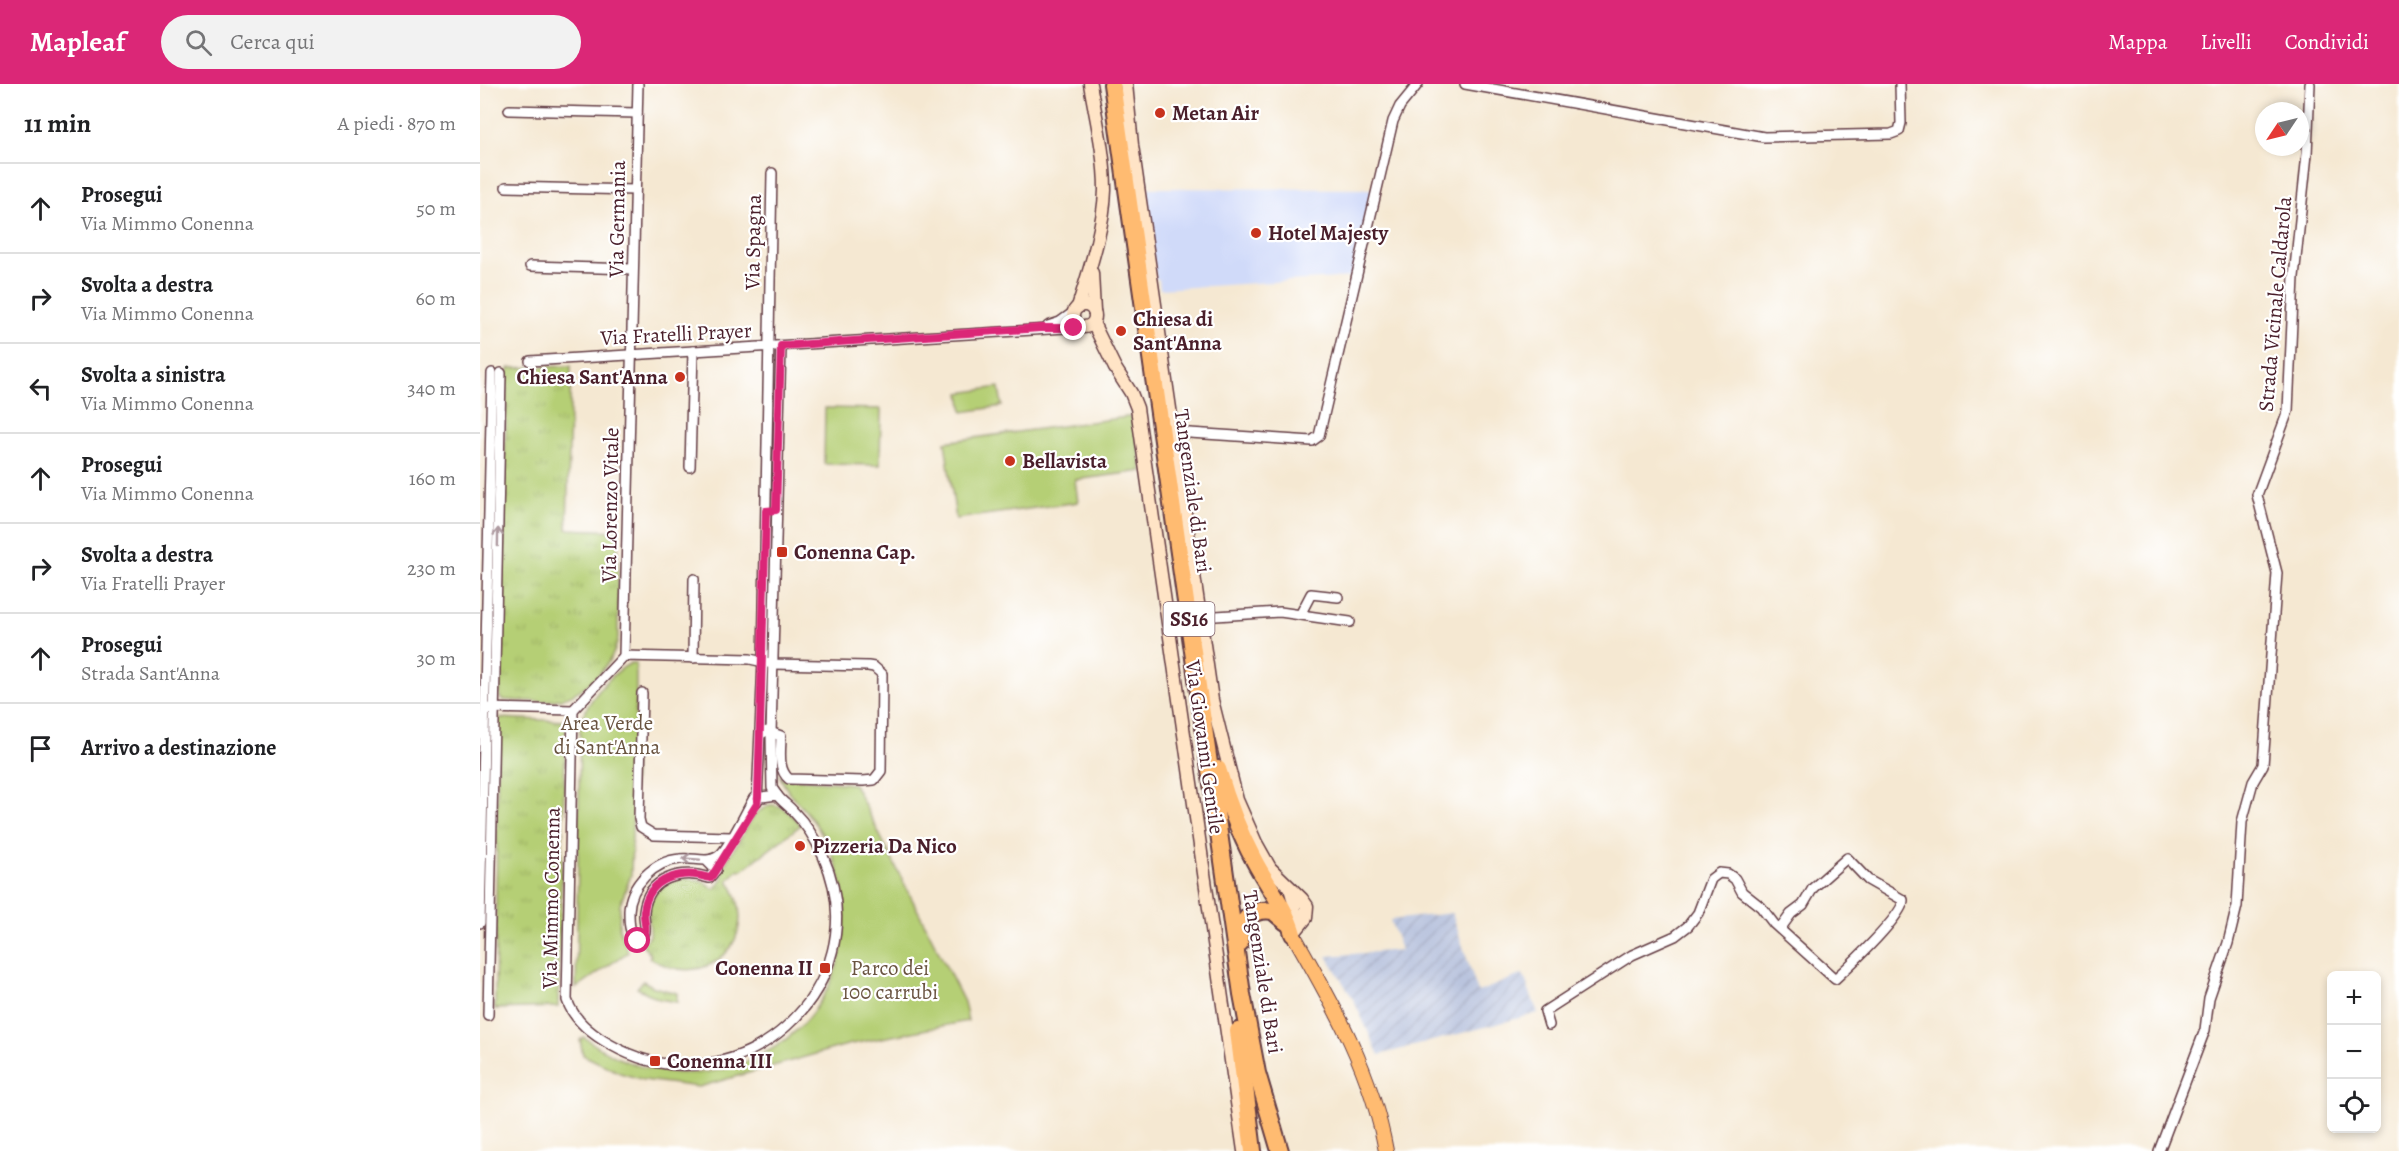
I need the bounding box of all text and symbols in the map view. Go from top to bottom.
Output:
search box [161,15,581,69]
text: Mapleaf [30,23,125,61]
icon: search [182,26,215,59]
text: Cerca qui [230,27,315,57]
text: Mappa [2108,28,2167,56]
text: Livelli [2200,28,2252,56]
text: Condividi [2285,28,2369,56]
place label: Metan Air [1172,99,1259,127]
north arrow [2255,102,2309,156]
text: 11 min [24,106,91,141]
marker: Metan Air [1153,106,1167,120]
text: A piedi · 870 m [338,110,456,137]
street label: Via Germania [602,160,632,279]
text: Prosegui [81,180,162,210]
icon: ahead [24,192,57,225]
street label: Via Spagna [738,194,768,291]
text: 50 m [416,195,456,222]
street label: Strada Vicinale Caldarola [2252,195,2298,413]
text: Via Mimmo Conenna [81,210,254,237]
place label: Hotel Majesty [1268,219,1389,247]
marker: Hotel Majesty [1249,226,1263,240]
text: Svolta a destra [81,270,213,300]
icon: right [24,282,57,315]
text: 60 m [416,285,456,312]
text: Via Mimmo Conenna [81,300,254,327]
place label: Chiesa di Sant'Anna [1133,305,1223,357]
route end [1060,314,1086,340]
street label: Via Fratelli Prayer [599,316,752,352]
marker: Chiesa di Sant'Anna [1114,324,1128,338]
text: Svolta a sinistra [81,360,226,390]
place label: Chiesa Sant'Anna [516,363,669,391]
marker: Chiesa Sant'Anna [673,370,687,384]
icon: left [24,372,57,405]
text: 340 m [407,375,456,402]
text: Via Mimmo Conenna [81,390,254,417]
street label: Tangenziale di Bari [1168,407,1218,575]
street label: Via Lorenzo Vitale [595,427,625,584]
place label: Bellavista [1022,447,1108,475]
text: Prosegui [81,450,162,480]
marker: Bellavista [1003,454,1017,468]
icon: ahead [24,462,57,495]
text: 160 m [409,465,456,492]
text: Via Mimmo Conenna [81,480,254,507]
one-way arrow [492,527,504,547]
place label: Conenna Cap. [794,538,916,566]
text: Svolta a destra [81,540,213,570]
marker: Conenna Cap. [775,545,789,559]
icon: right [24,552,57,585]
text: 230 m [407,555,456,582]
text: Via Fratelli Prayer [81,570,225,597]
road number: SS16 [1164,602,1214,636]
text: Prosegui [81,630,162,660]
icon: ahead [24,642,57,675]
text: 30 m [416,645,456,672]
street label: Via Giovanni Gentile [1179,657,1231,836]
text: Strada Sant'Anna [81,660,220,687]
park label: Area Verde di Sant'Anna [554,709,660,761]
icon: arrive [24,732,57,765]
text: Arrivo a destinazione [81,733,276,763]
street label: Via Mimmo Conenna [535,807,567,990]
place label: Pizzeria Da Nico [812,832,957,860]
marker: Pizzeria Da Nico [793,839,807,853]
one-way arrow [682,854,702,865]
street label: Tangenziale di Bari [1236,888,1290,1056]
route start [624,927,650,953]
place label: Conenna II [715,954,813,982]
park label: Parco dei 100 carrubi [842,954,938,1006]
marker: Conenna II [818,961,832,975]
map controls [2327,971,2381,1133]
button: + [2327,971,2381,1025]
button: − [2327,1025,2381,1079]
place label: Conenna III [667,1047,772,1075]
marker: Conenna III [648,1054,662,1068]
button: locate [2327,1079,2381,1133]

